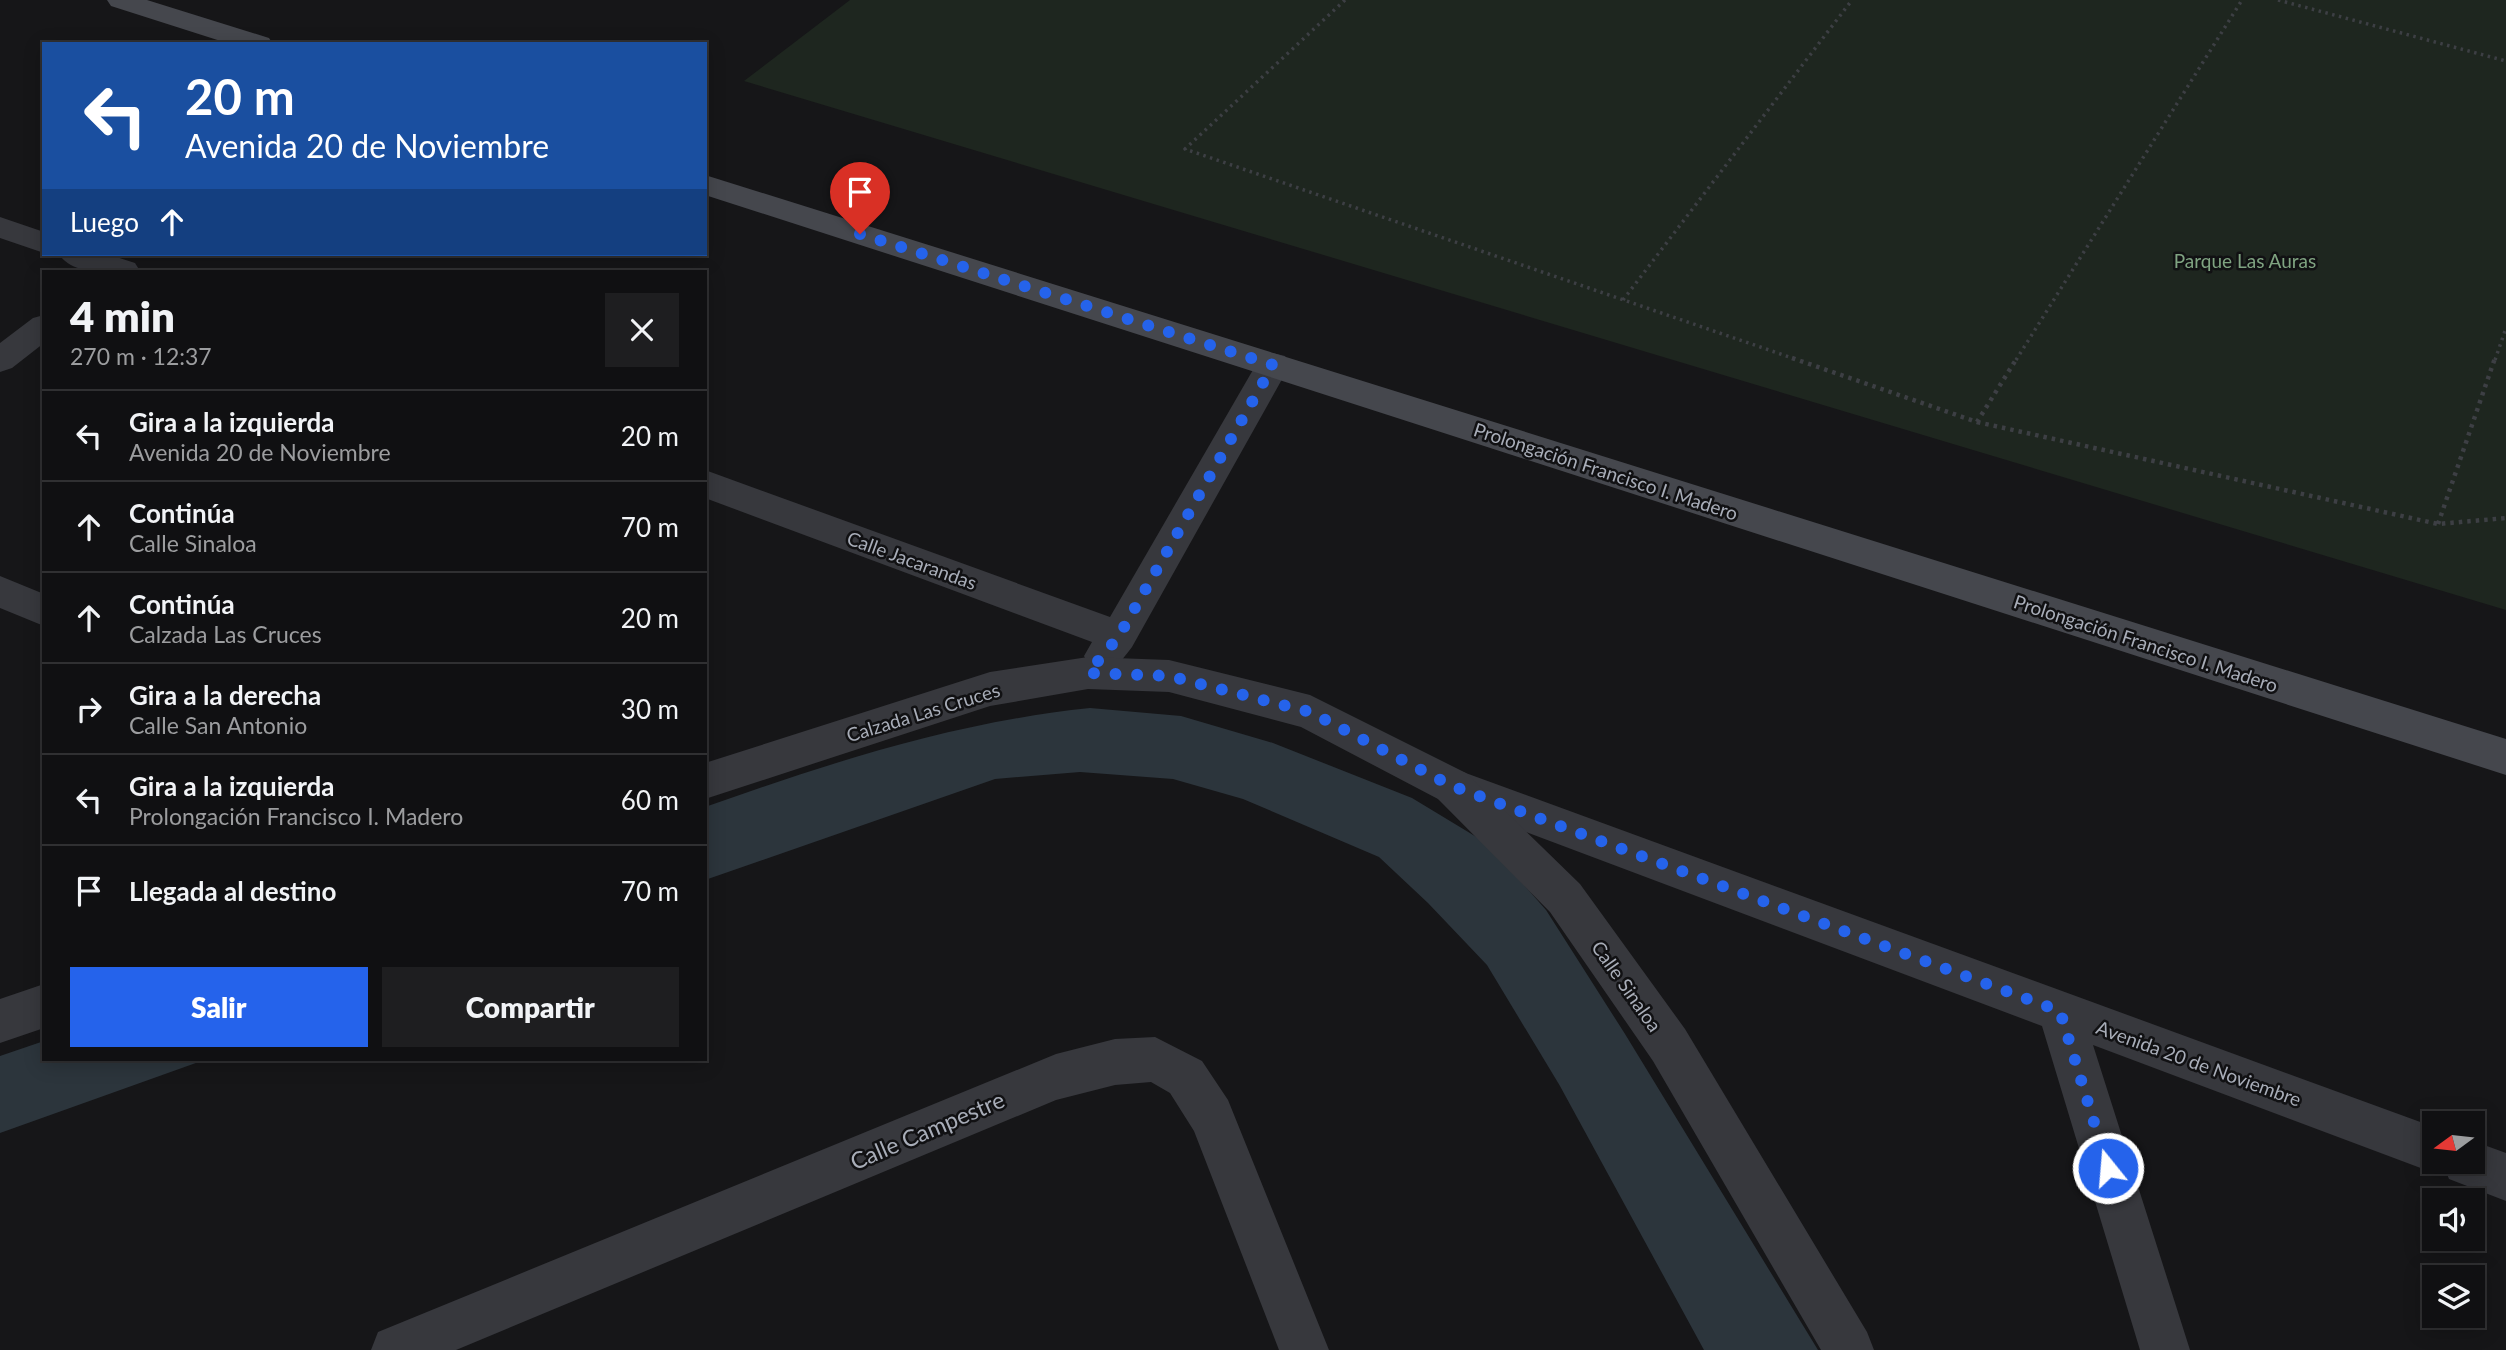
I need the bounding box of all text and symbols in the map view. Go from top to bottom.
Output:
text: 20 m [185,67,295,125]
icon: left [70,70,161,161]
text: Avenida 20 de Noviembre [185,126,549,165]
pin [830,162,890,234]
icon: arrive [841,173,879,211]
icon: ahead [153,203,191,241]
text: Luego [70,206,139,238]
park label: Parque Las Auras [2174,249,2316,272]
text: 4 min [70,291,175,341]
button: close [605,293,679,367]
text: 270 m · 12:37 [70,342,212,370]
text: Gira a la izquierda [129,406,335,438]
icon: left [70,417,108,455]
street label: Prolongación Francisco I. Madero [1471,417,1741,525]
text: 20 m [621,420,679,452]
text: Avenida 20 de Noviembre [129,438,391,466]
text: Continúa [129,497,235,529]
icon: ahead [70,508,108,546]
text: 70 m [621,511,679,543]
street label: Calle Jacarandas [844,526,980,594]
text: Calle Sinaloa [129,529,257,557]
text: Continúa [129,588,235,620]
street label: Prolongación Francisco I. Madero [2011,589,2281,697]
icon: ahead [70,599,108,637]
text: 20 m [621,602,679,634]
text: Calzada Las Cruces [129,620,322,648]
street label: Calzada Las Cruces [844,678,1002,746]
text: Gira a la derecha [129,679,321,711]
icon: right [70,690,108,728]
text: 30 m [621,693,679,725]
text: Calle San Antonio [129,711,307,739]
text: Gira a la izquierda [129,770,335,802]
icon: left [70,781,108,819]
text: 60 m [621,784,679,816]
text: Prolongación Francisco I. Madero [129,802,463,830]
icon: arrive [70,872,108,910]
text: Llegada al destino [129,875,336,907]
text: 70 m [621,875,679,907]
street label: Calle Sinaloa [1587,936,1667,1036]
button: Salir [70,967,368,1047]
button: Compartir [382,967,679,1047]
street label: Avenida 20 de Noviembre [2093,1015,2305,1111]
street label: Calle Campestre [846,1085,1008,1175]
north arrow [2422,1111,2485,1174]
map controls [2422,1111,2485,1328]
position arrow [2071,1131,2145,1205]
button: sound [2422,1188,2485,1251]
button: layers [2422,1265,2485,1328]

